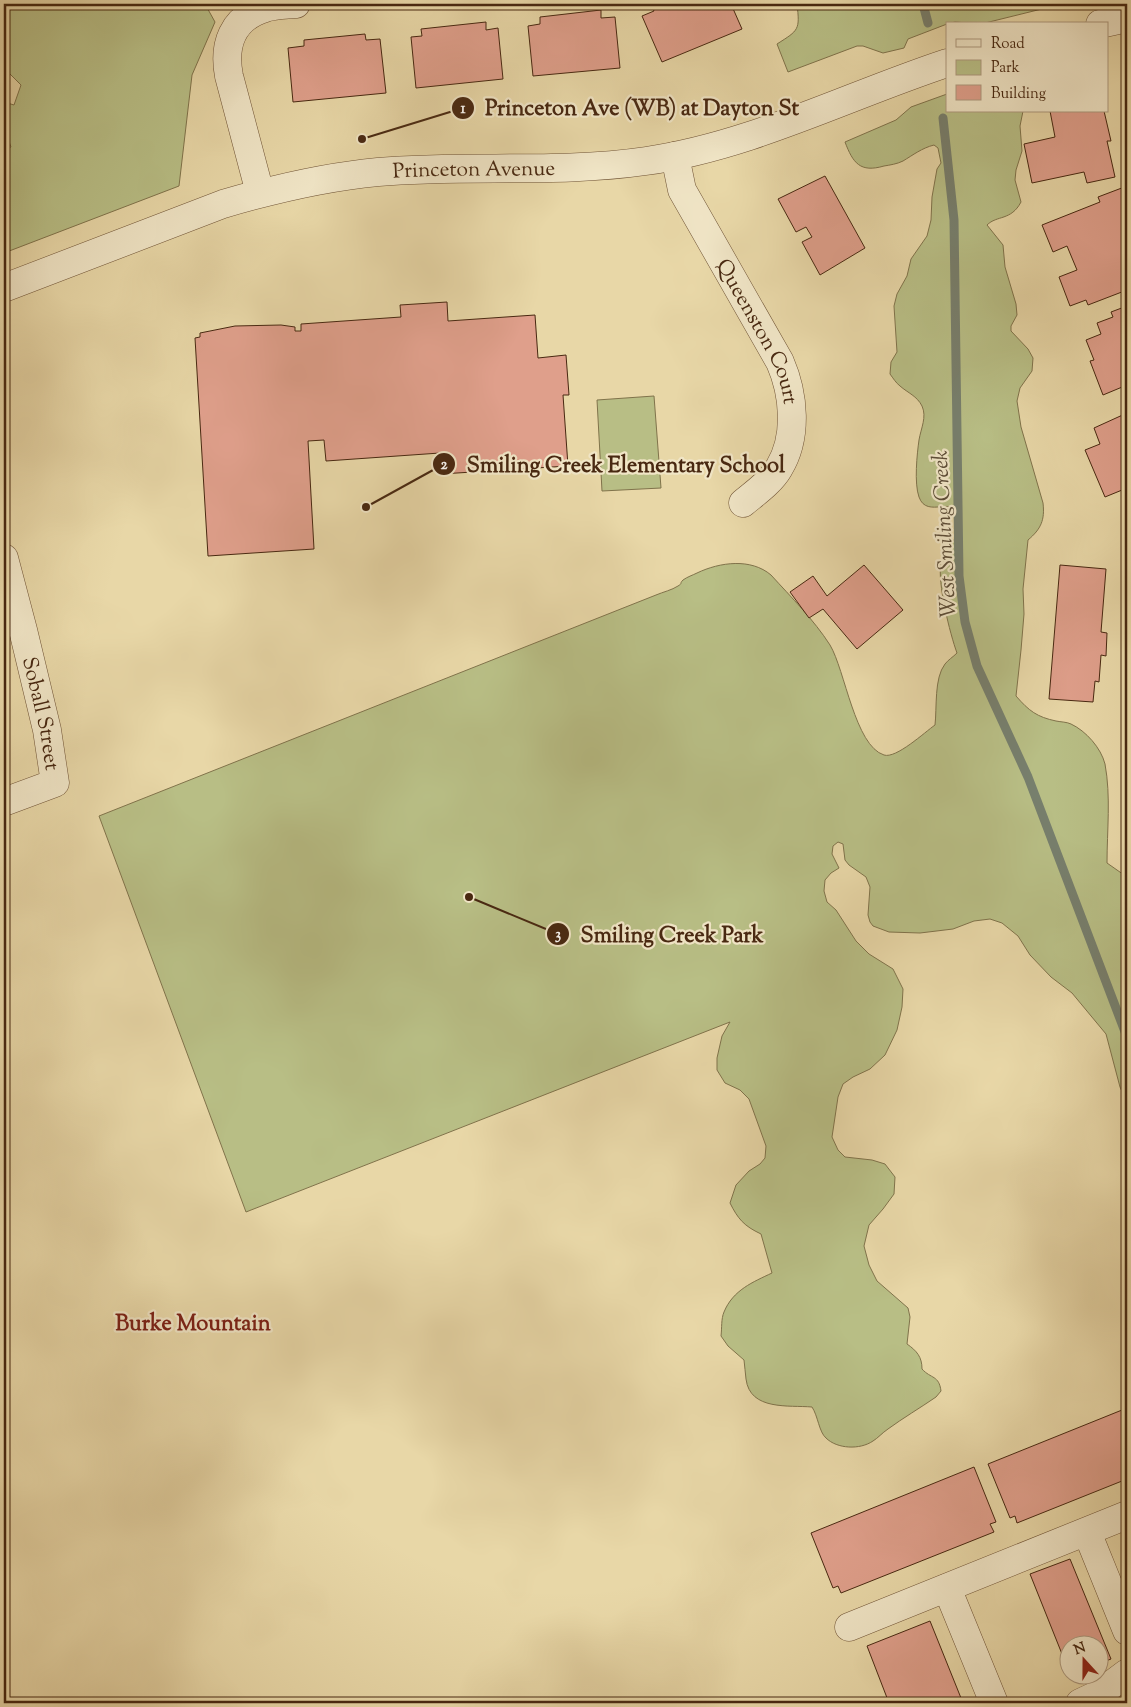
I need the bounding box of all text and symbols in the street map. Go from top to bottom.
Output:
legend [946,22,1108,112]
text: Road [991,34,1025,55]
text: Park [991,58,1020,79]
text: Building [991,84,1046,105]
callout: Princeton Ave (WB) at Dayton St [450,89,809,126]
text: Princeton Ave (WB) at Dayton St [485,94,800,126]
text: 1 [460,99,466,120]
street label: Princeton Avenue [392,155,555,188]
street label: Queenston Court [707,254,804,406]
callout: Smiling Creek Elementary School [432,445,795,482]
water label: West Smiling Creek [926,449,966,618]
text: Smiling Creek Elementary School [467,451,786,483]
text: 2 [440,455,448,476]
street label: Soball Street [13,654,66,773]
callout: Smiling Creek Park [545,915,773,952]
text: Smiling Creek Park [581,921,763,953]
text: 3 [555,925,561,946]
district label: Burke Mountain [115,1309,271,1341]
north arrow [1058,1634,1108,1684]
text: N [1071,1638,1089,1661]

